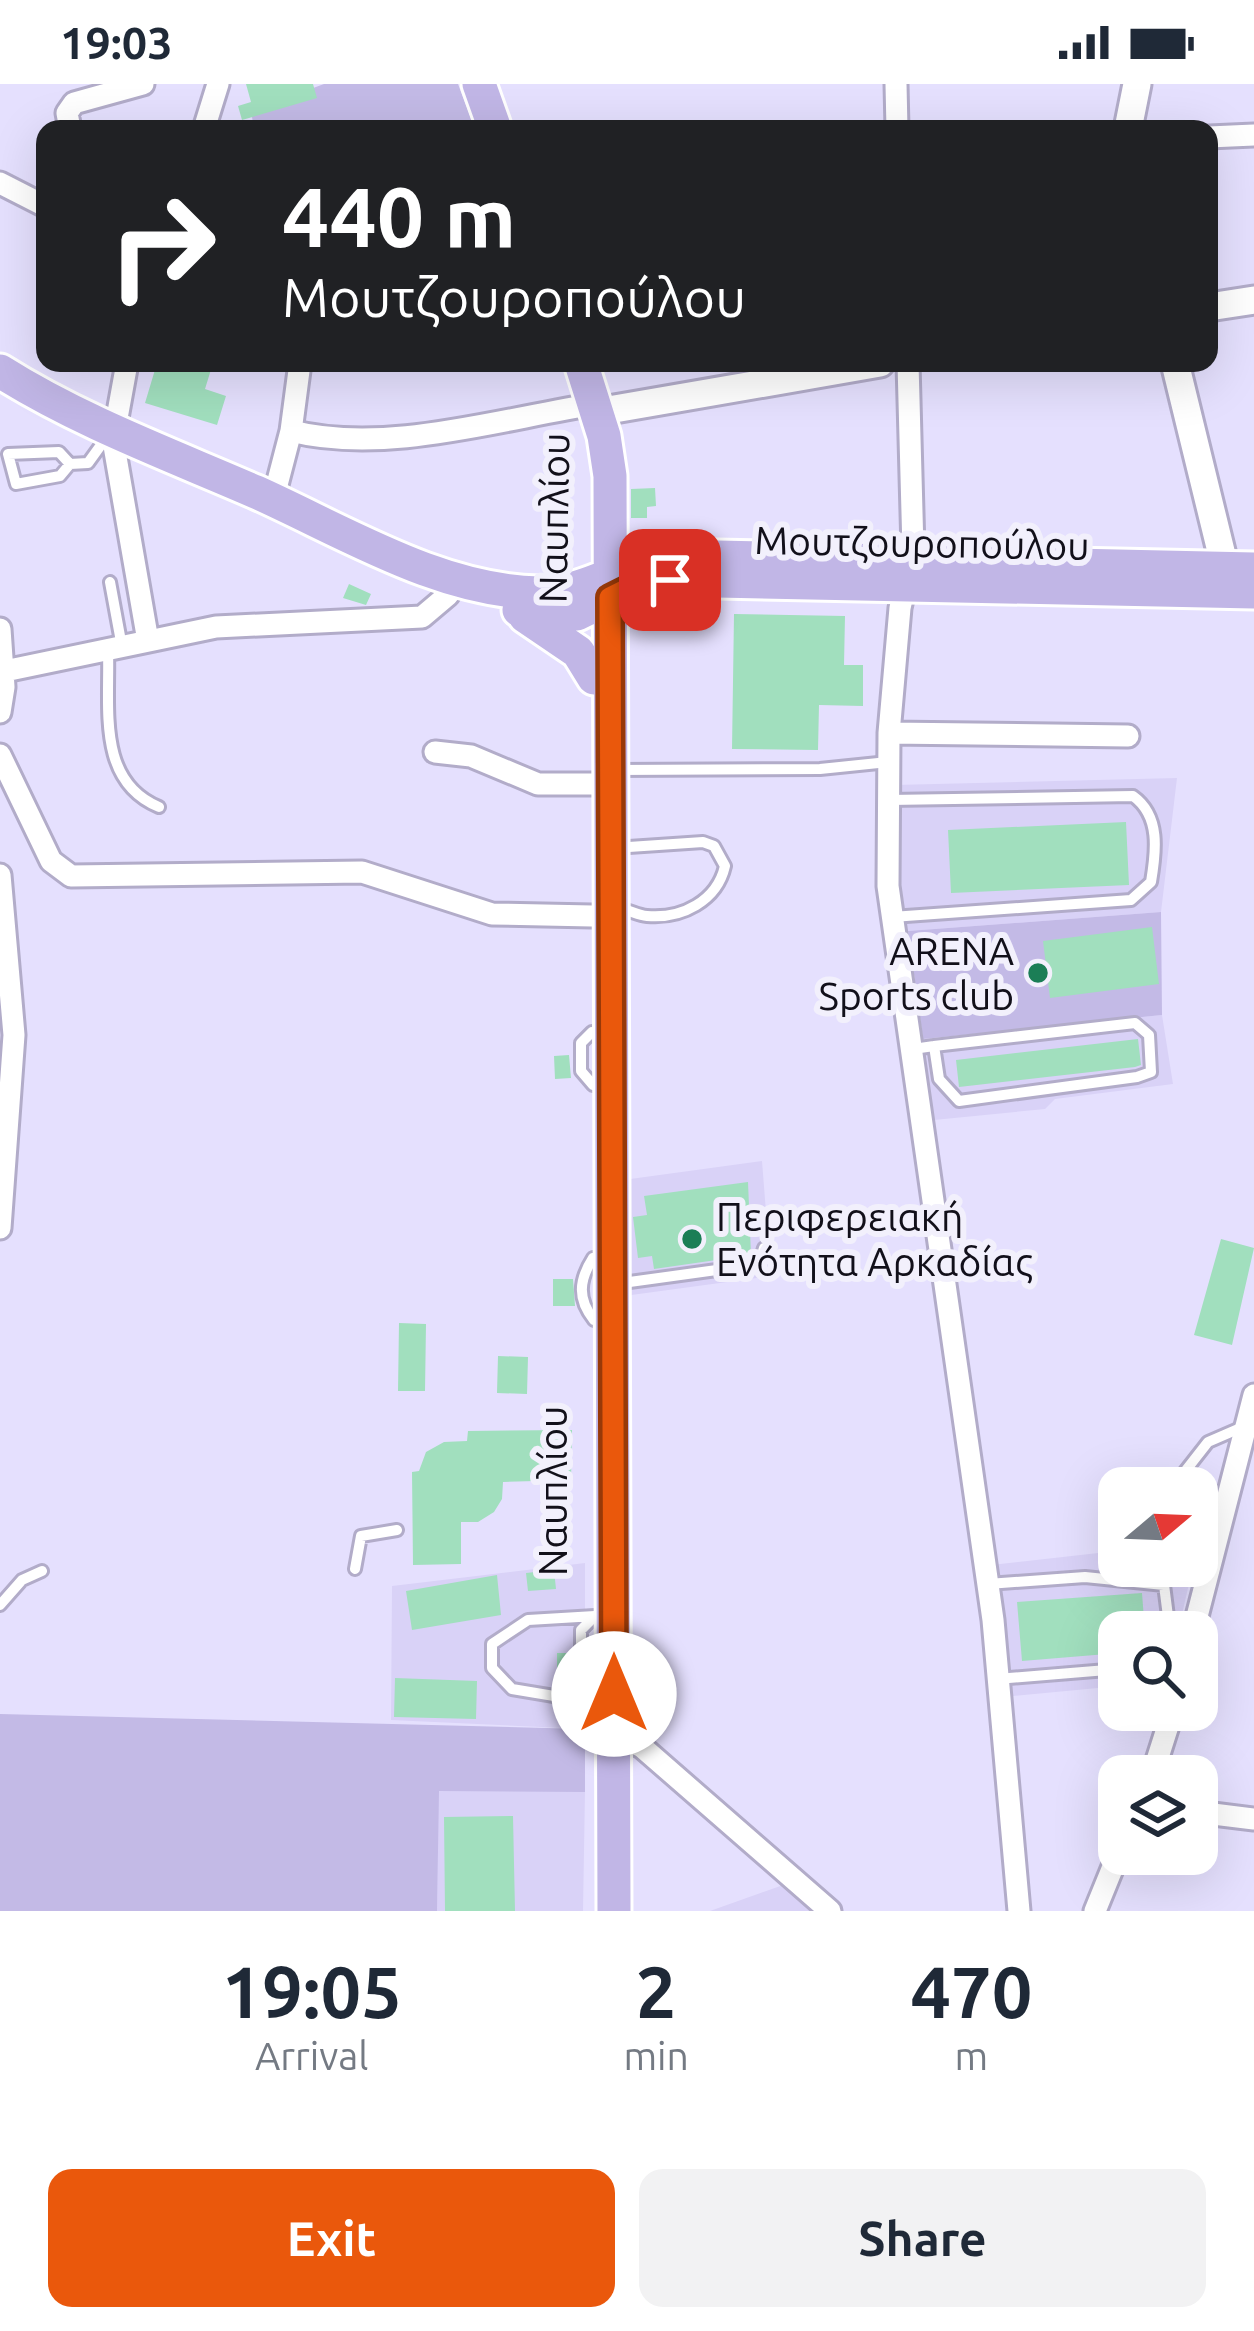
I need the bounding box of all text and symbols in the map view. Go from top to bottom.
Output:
text: 19:03 [60,17,173,68]
icon: right [84,168,240,324]
text: 440 m [282,169,516,263]
text: Μουτζουροπούλου [282,267,746,327]
street label: Ναυπλίου [531,432,576,604]
street label: Μουτζουροπούλου [754,518,1090,567]
pin [619,529,721,631]
icon: arrive [637,547,703,613]
place label: ARENA Sports club [819,929,1014,1017]
marker: ARENA Sports club [1025,960,1051,986]
place label: Περιφερειακή Ενότητα Αρκαδίας [716,1195,1033,1284]
marker: Περιφερειακή Ενότητα Αρκαδίας [679,1226,705,1252]
street label: Ναυπλίου [531,1406,574,1576]
north arrow [1098,1467,1218,1587]
map controls [1098,1467,1218,1875]
button: search [1098,1611,1218,1731]
position arrow [551,1631,677,1757]
button: layers [1098,1755,1218,1875]
text: 19:05 [222,1951,402,2032]
text: 2 [636,1951,676,2032]
text: 470 [910,1951,1032,2032]
text: Arrival [255,2034,369,2077]
text: min [623,2034,689,2077]
text: m [955,2034,988,2077]
button: Exit [48,2169,615,2307]
button: Share [639,2169,1206,2307]

